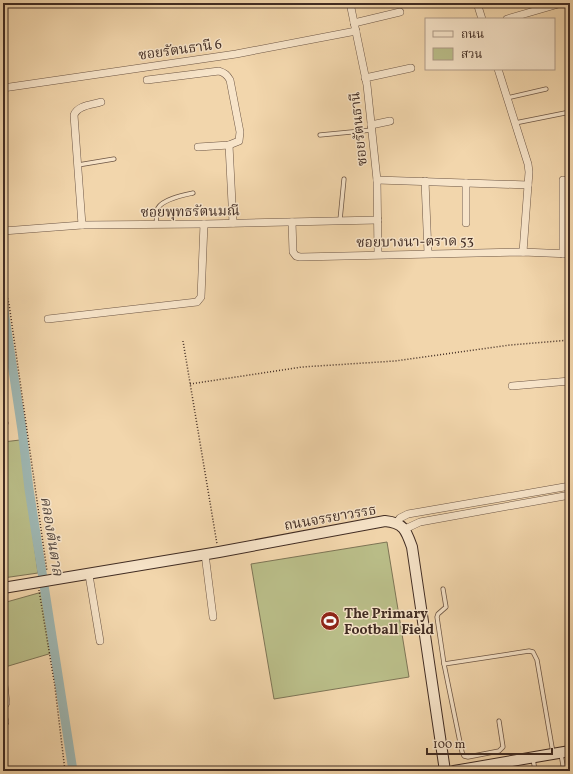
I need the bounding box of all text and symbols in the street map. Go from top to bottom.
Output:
legend [425,18,555,70]
text: ถนน [461,27,484,43]
street label: ซอยรัตนธานี 6 [137,35,223,66]
text: สวน [461,47,483,63]
street label: ซอยรัตนธานี [346,91,373,167]
street label: ซอยพุทธรัตนมณี [140,202,240,223]
street label: ซอยบางนา-ตราด 53 [356,232,474,253]
water label: คลองต้นตาล [34,495,67,578]
street label: ถนนจรรยาวรรธ [283,501,378,536]
place label: The Primary Football Field [344,605,435,640]
sports icon: The Primary Football Field [319,610,341,632]
scale bar [427,730,552,756]
text: 100 m [433,737,466,753]

